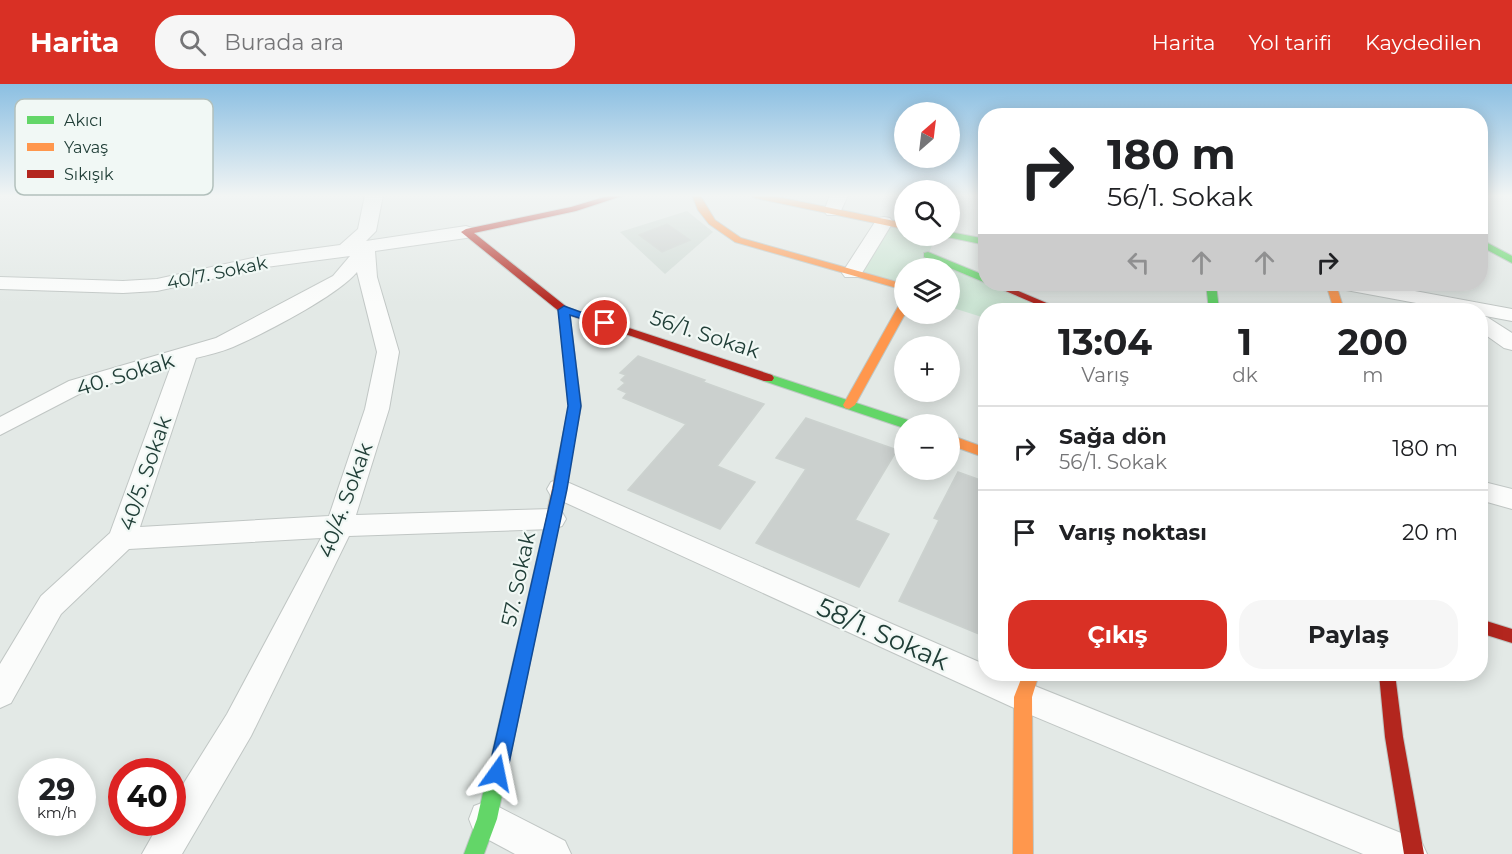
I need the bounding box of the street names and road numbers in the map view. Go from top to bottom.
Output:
street label: 40/7. Sokak [165,252,270,294]
street label: 56/1. Sokak [647,305,763,364]
street label: 40. Sokak [73,347,177,401]
street label: 40/5. Sokak [114,412,176,534]
street label: 40/4. Sokak [313,439,378,561]
street label: 57. Sokak [496,529,540,629]
street label: 58/1. Sokak [812,591,954,677]

